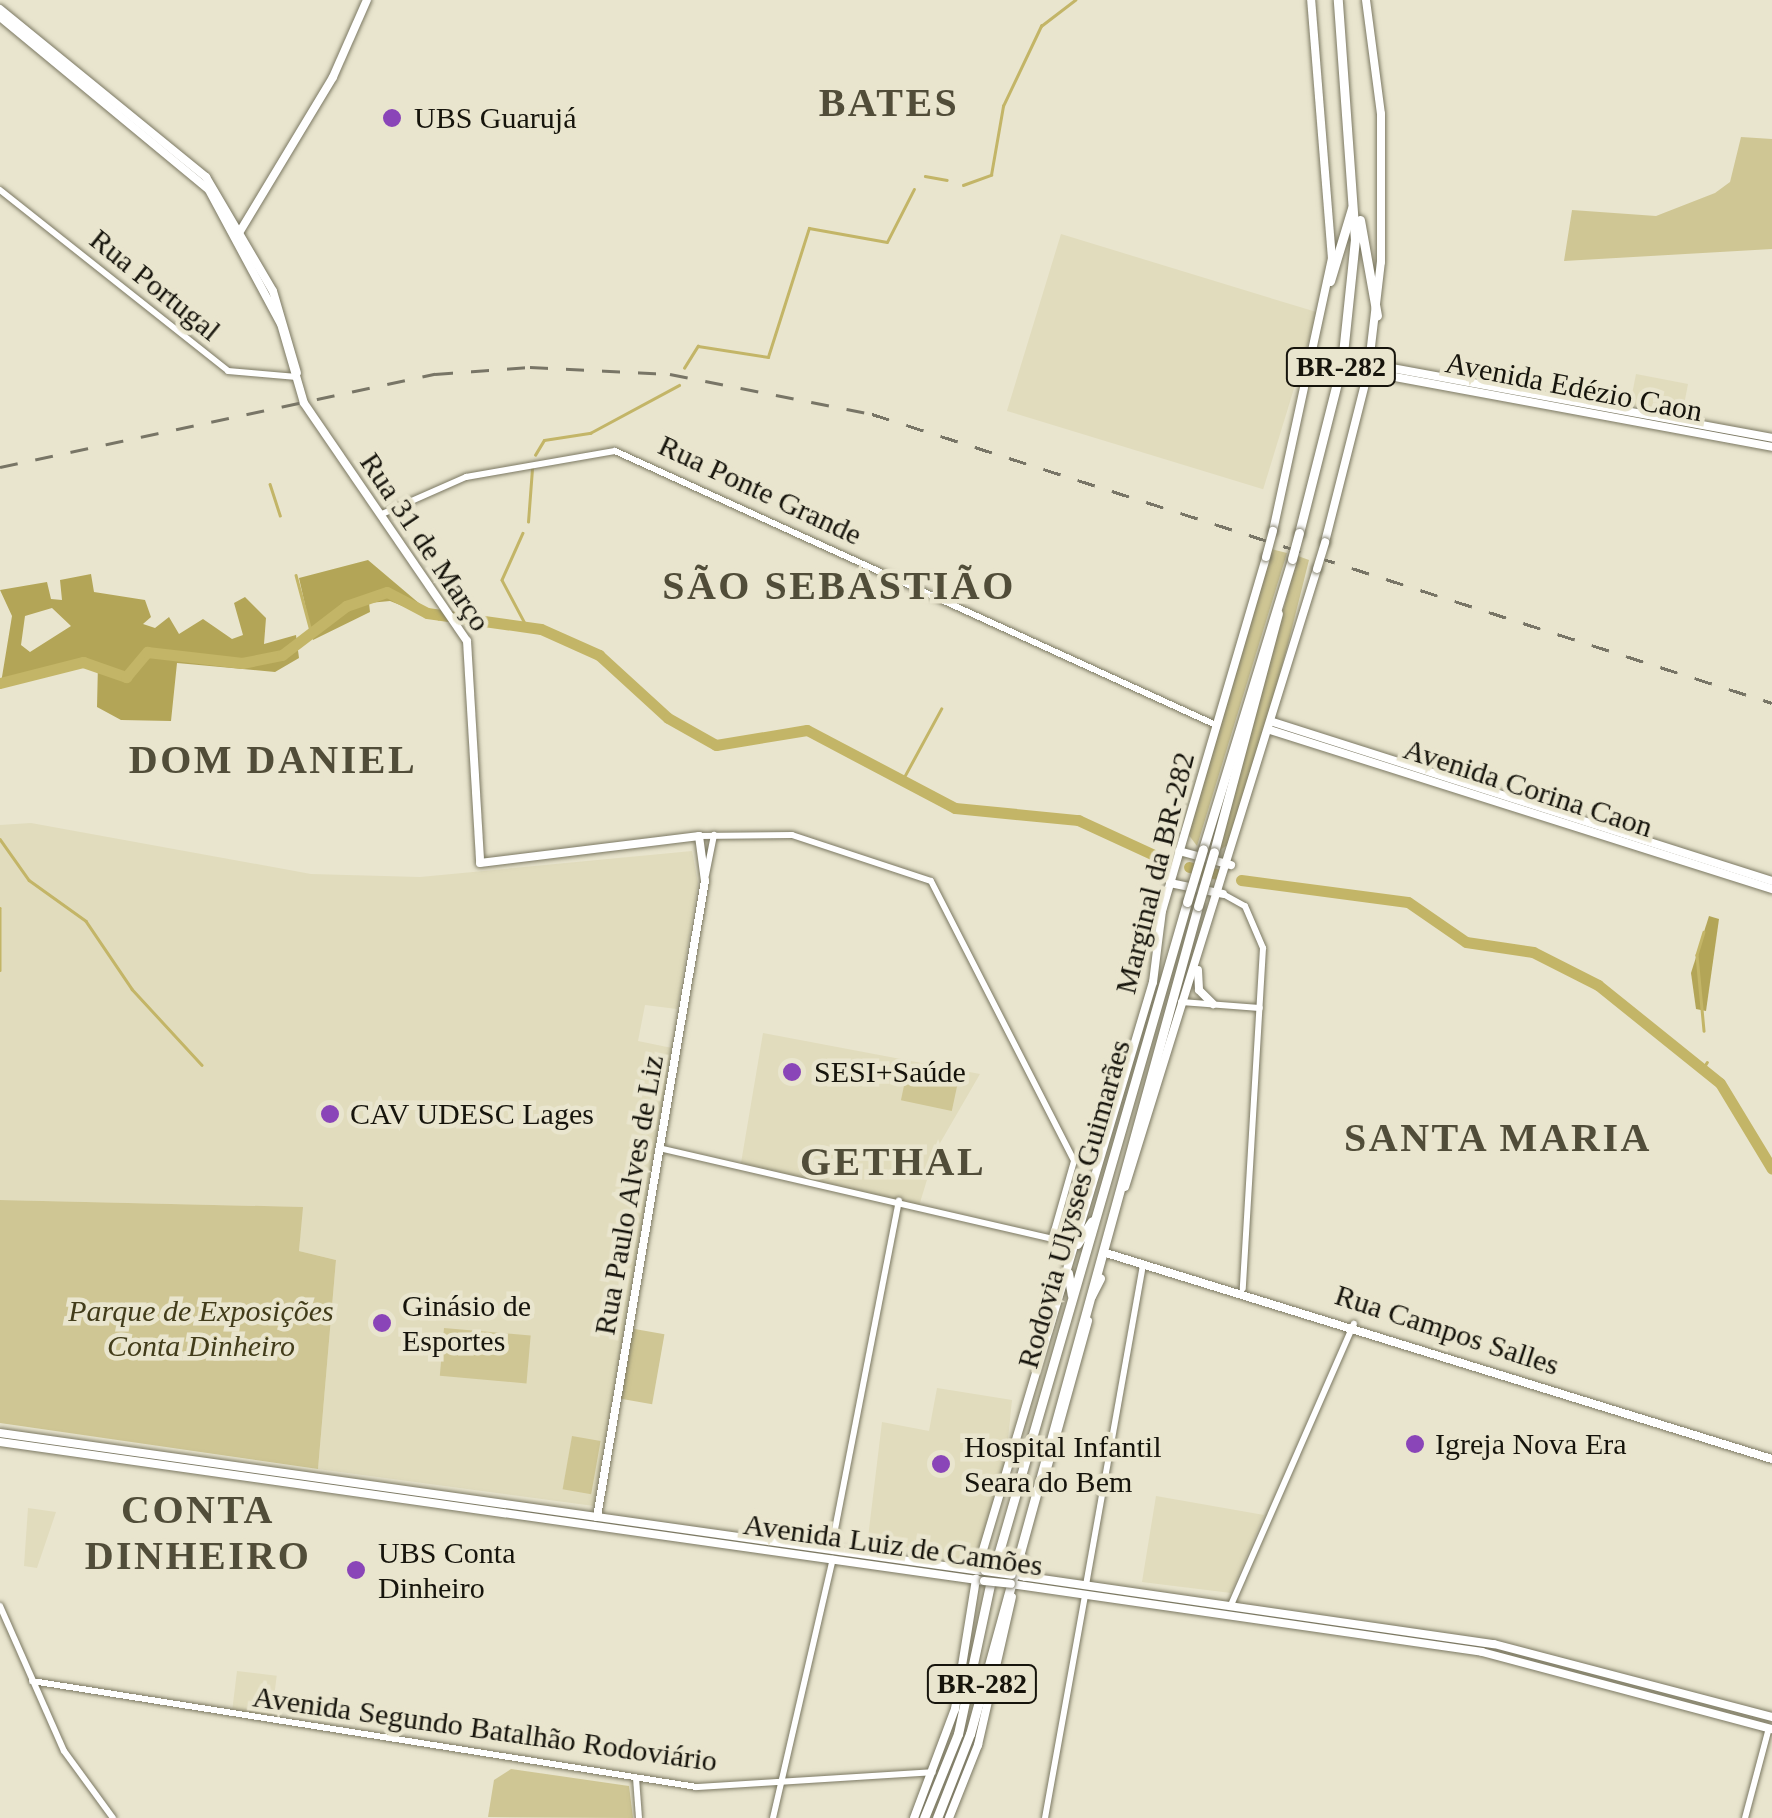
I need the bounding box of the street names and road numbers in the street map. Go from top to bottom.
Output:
street label: Rua Portugal [82,221,228,349]
road number: BR-282 [1284,344,1398,390]
street label: Avenida Edézio Caon [1442,344,1706,430]
street label: Rua Ponte Grande [653,427,867,553]
street label: Rua 31 de Março [352,446,498,638]
street label: Avenida Corina Caon [1399,731,1657,845]
street label: Marginal da BR-282 [1108,748,1202,998]
street label: Rodovia Ulysses Guimarães [1010,1036,1138,1372]
street label: Rua Paulo Alves de Liz [587,1052,671,1338]
street label: Rua Campos Salles [1330,1277,1564,1383]
street label: Avenida Luiz de Camões [741,1506,1045,1584]
road number: BR-282 [924,1661,1040,1707]
street label: Avenida Segundo Batalhão Rodoviário [251,1679,719,1779]

